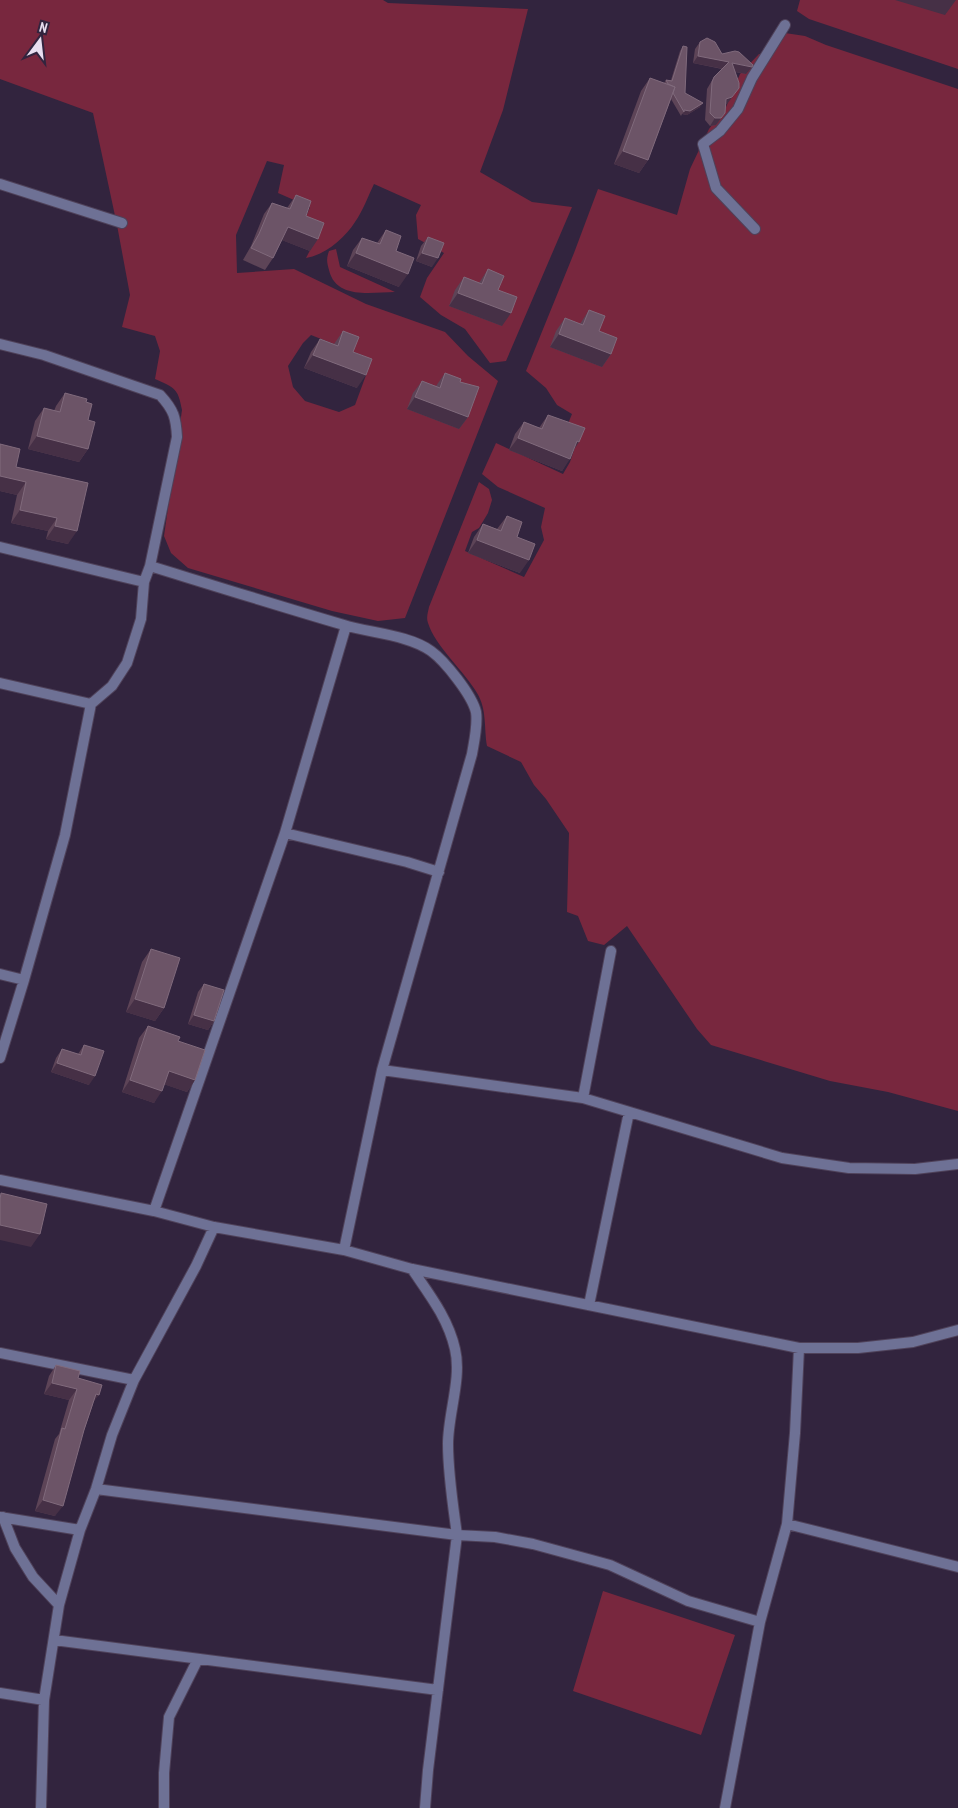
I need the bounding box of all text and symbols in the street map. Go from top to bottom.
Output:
north arrow [15,15,65,65]
text: N [37,18,49,37]

